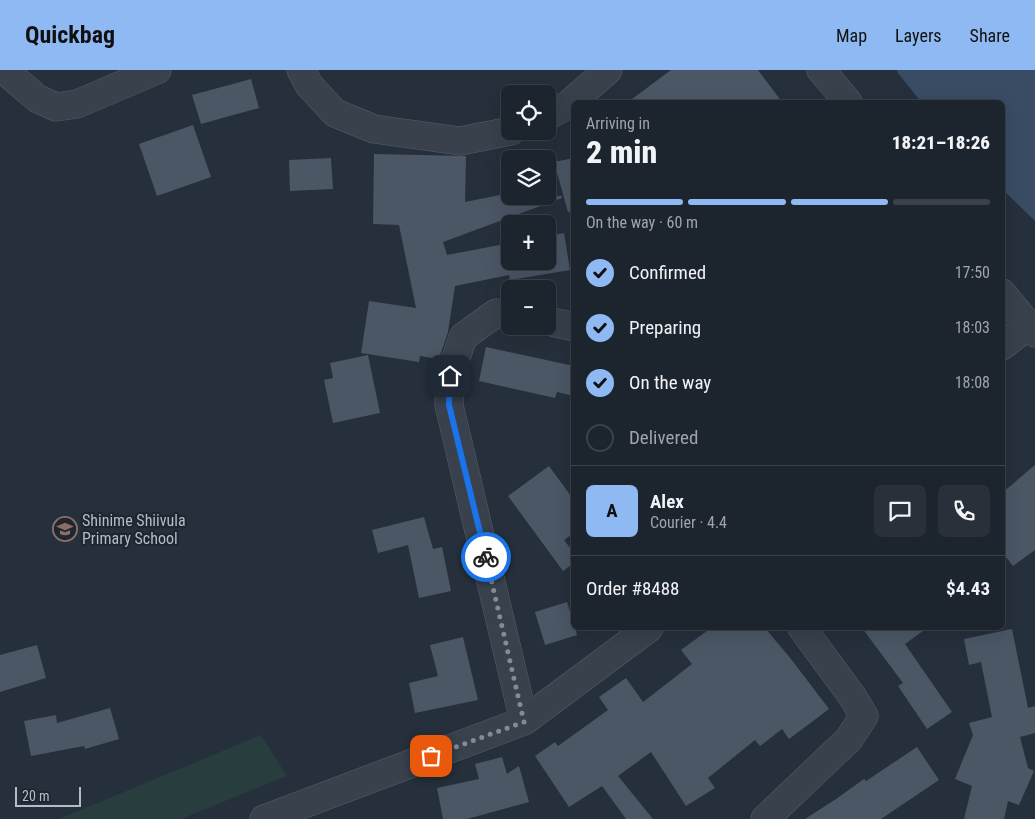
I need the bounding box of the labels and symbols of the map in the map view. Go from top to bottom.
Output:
pin [429,355,471,397]
place label: Shinime Shiivula Primary School [82,511,186,548]
school or university icon: Shinime Shiivula Primary School [52,516,78,542]
courier [461,532,511,582]
pin [410,735,452,777]
scale bar [15,784,81,807]

